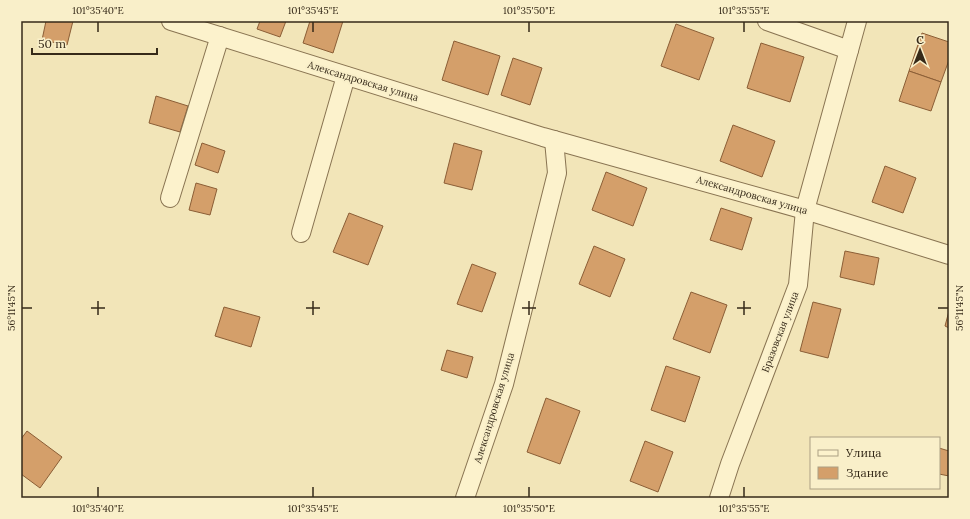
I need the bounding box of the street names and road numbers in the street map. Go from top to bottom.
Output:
street label: Александровская улица [305,58,420,104]
street label: Александровская улица [694,173,809,217]
street label: Бразовская улица [759,290,801,374]
street label: Александровская улица [471,351,517,466]

